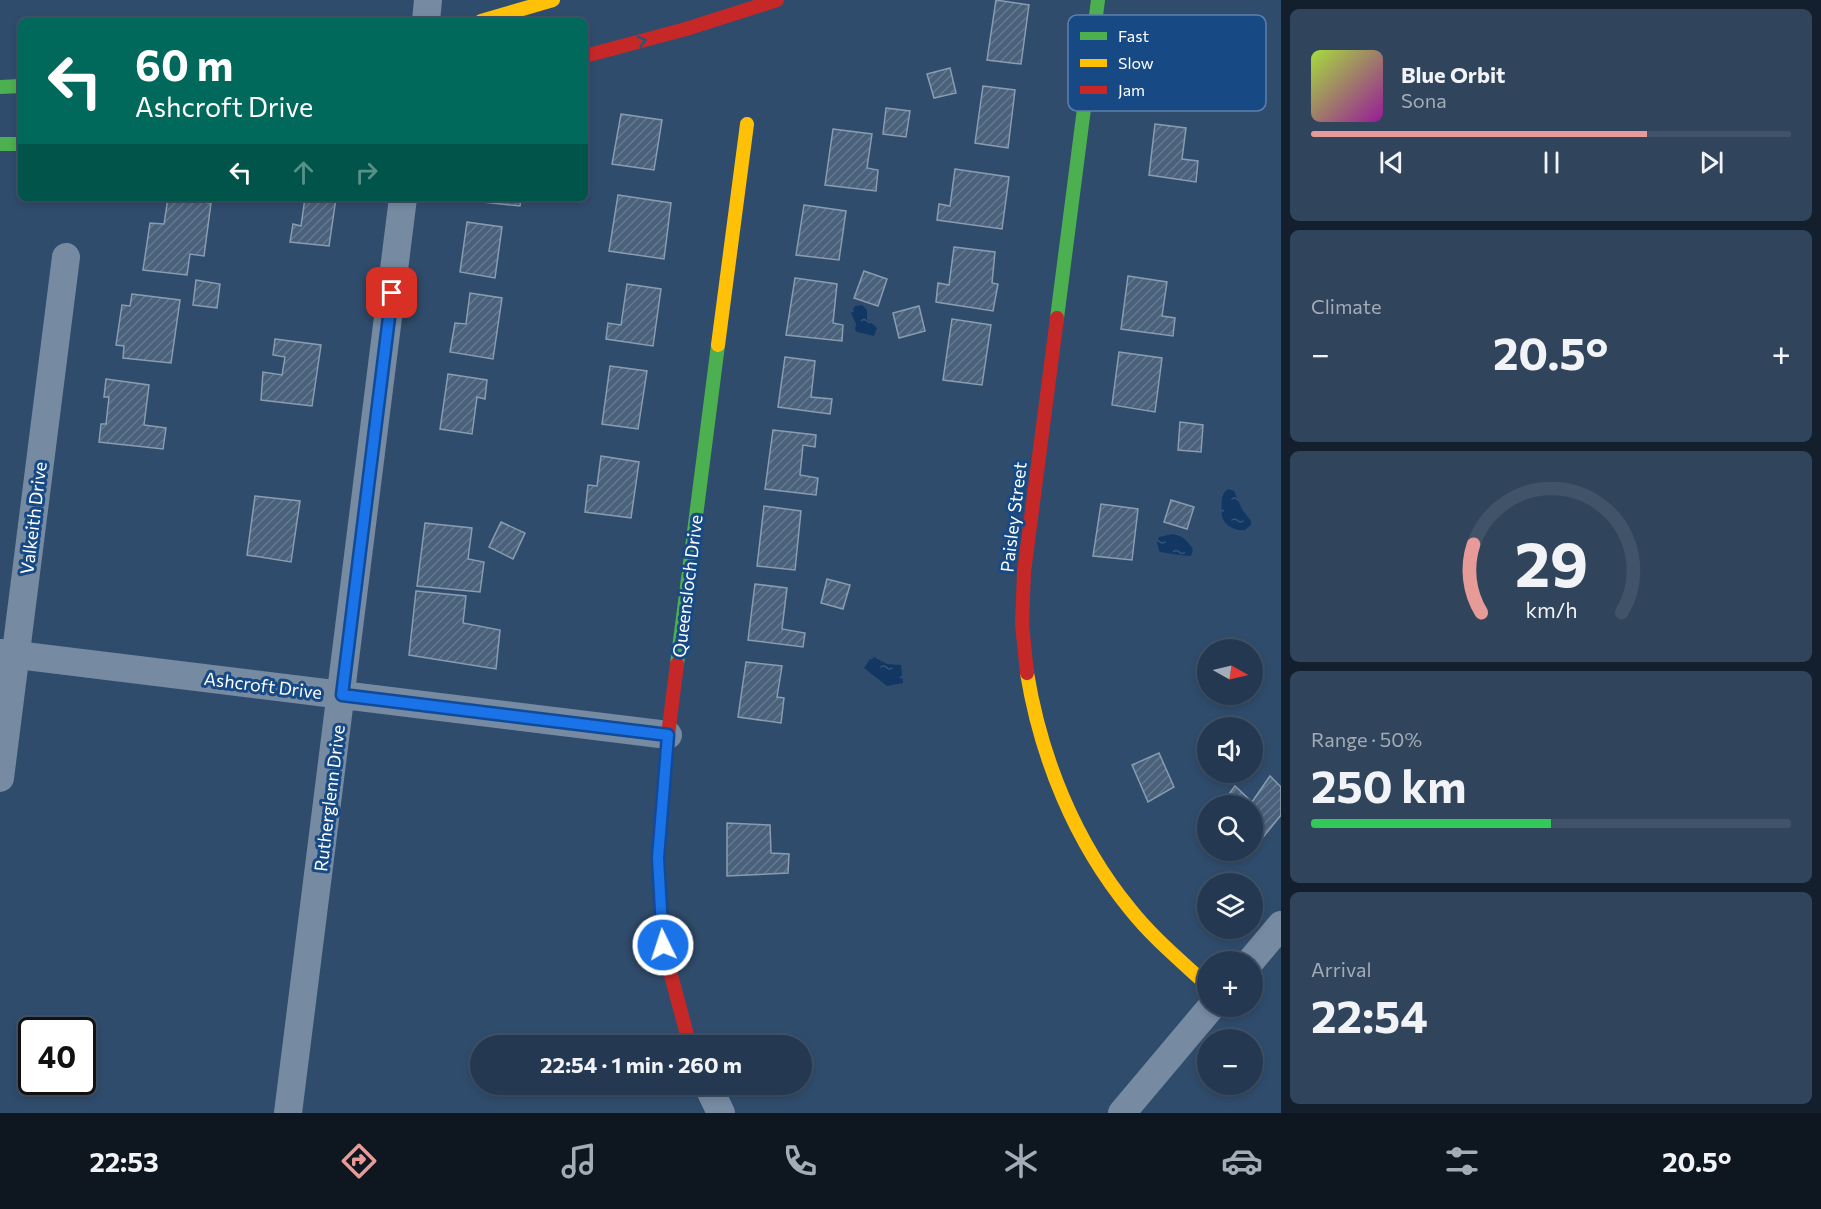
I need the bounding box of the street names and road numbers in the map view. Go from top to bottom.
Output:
street label: Valkeith Drive [15,460,51,576]
street label: Paisley Street [995,461,1031,573]
street label: Queensloch Drive [667,513,707,659]
street label: Ashcroft Drive [203,667,323,703]
street label: Rutherglenn Drive [309,723,349,873]

